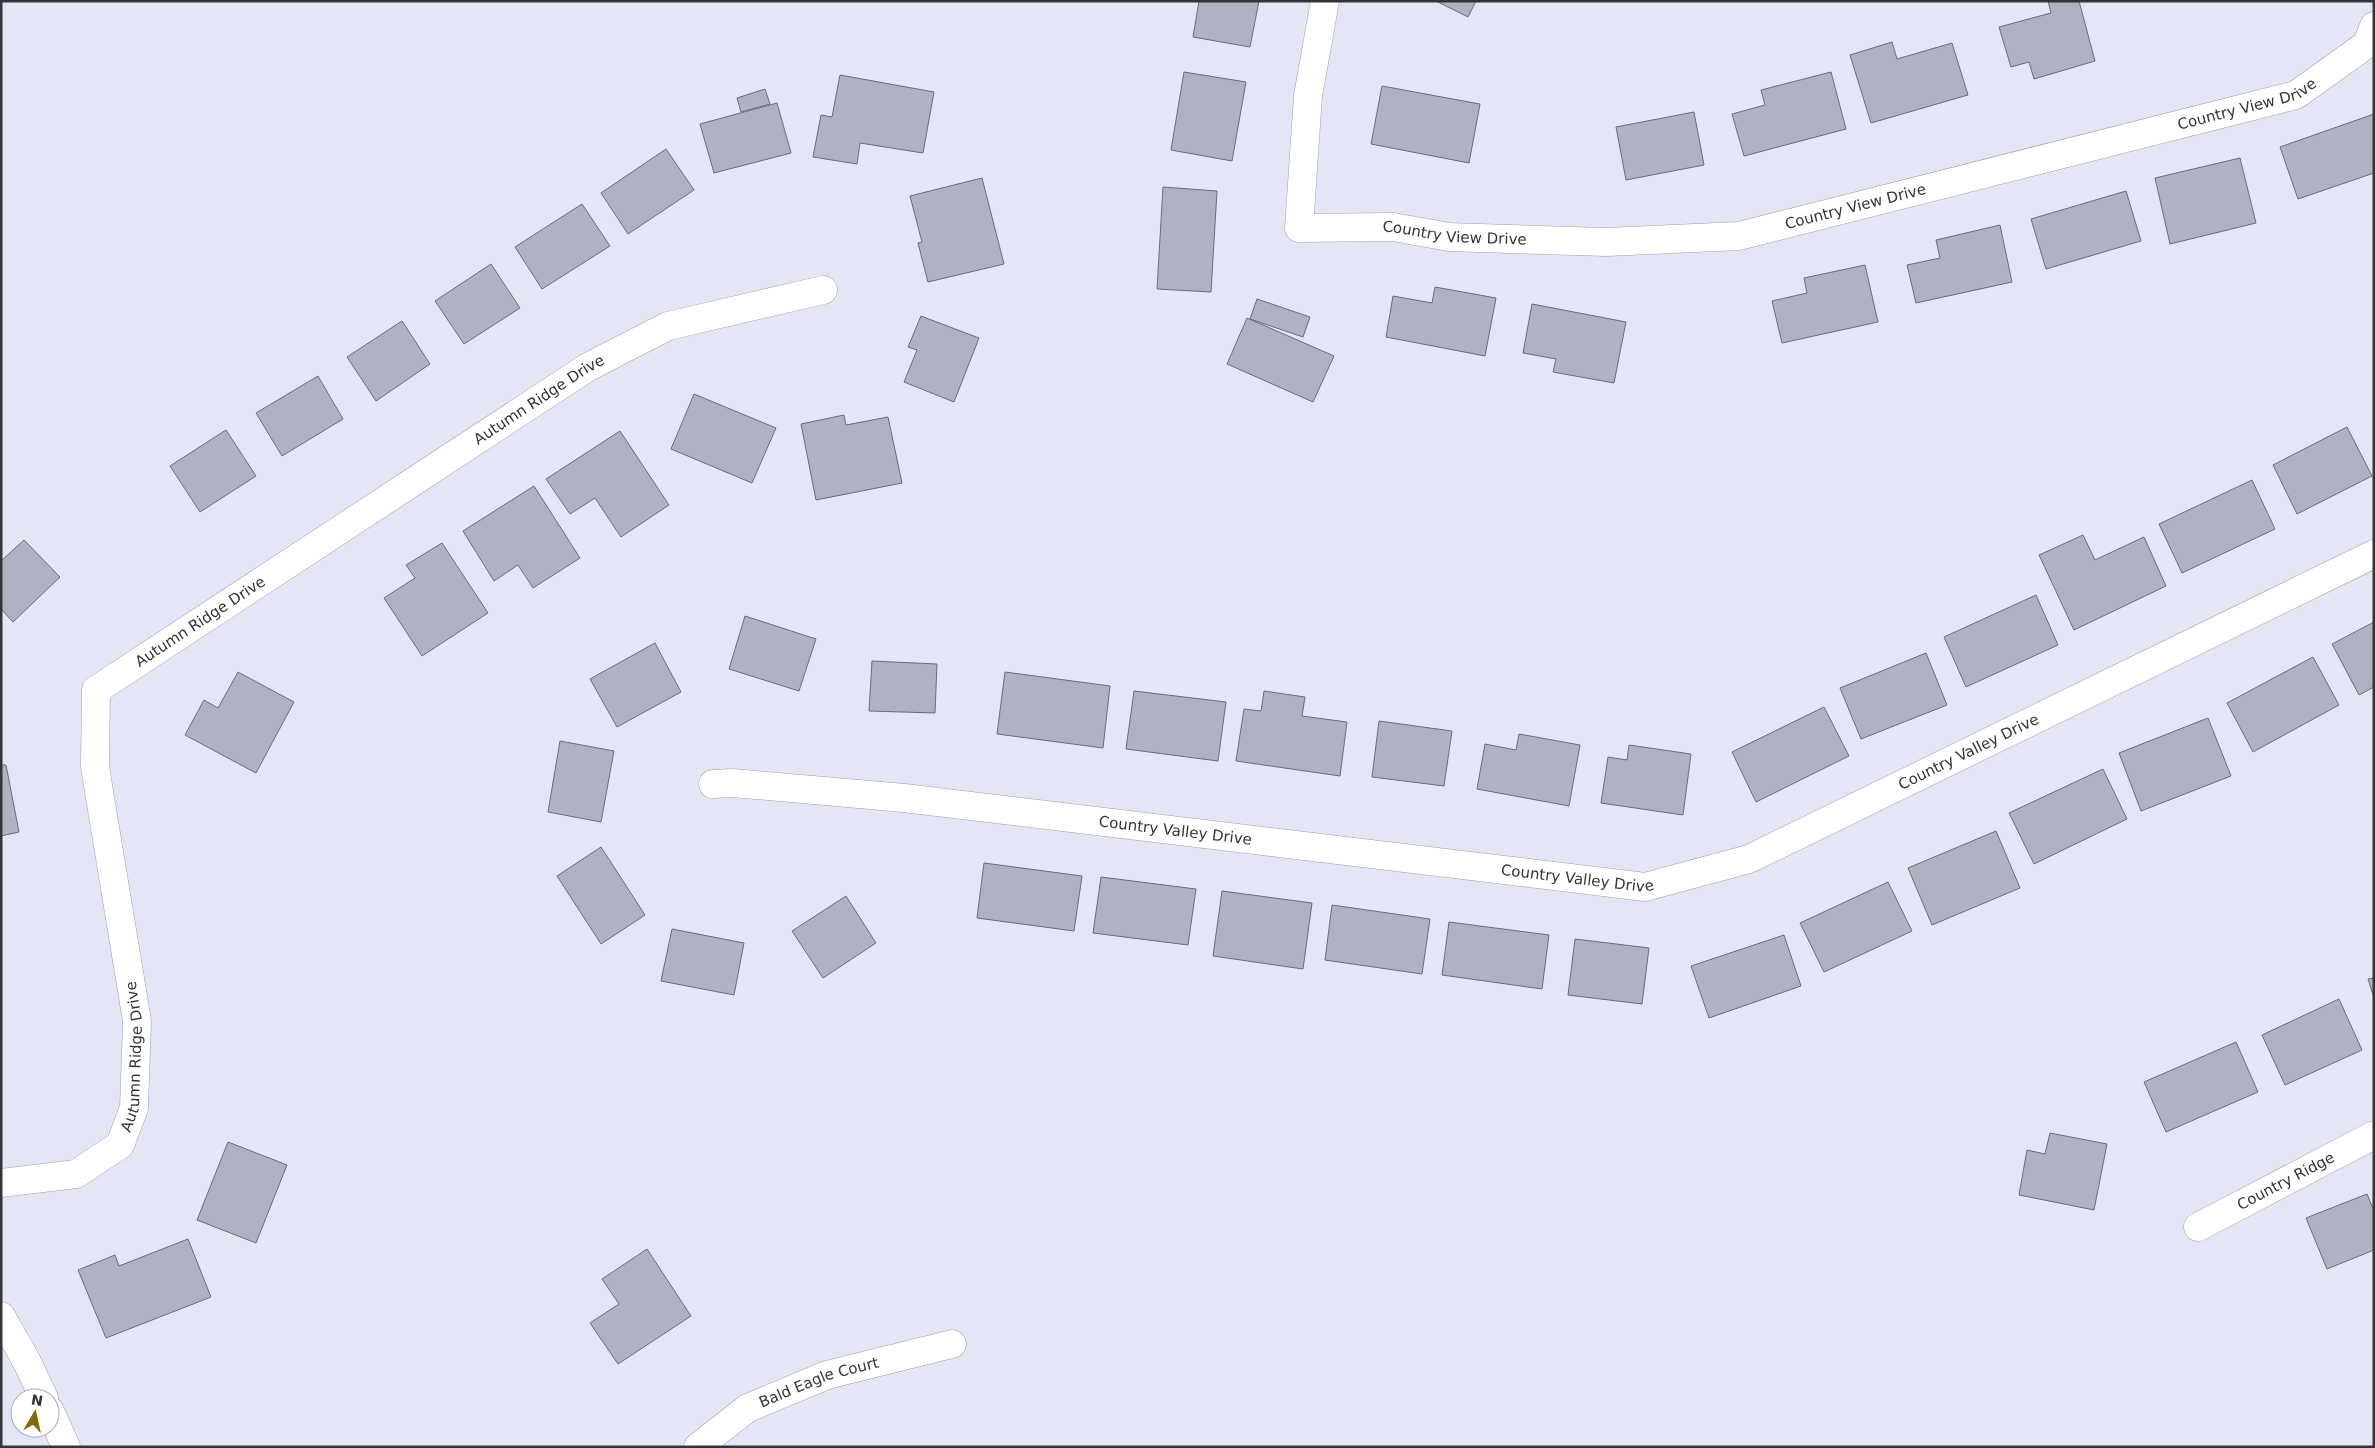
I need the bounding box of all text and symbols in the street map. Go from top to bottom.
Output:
street label: Country View Drive [2176,74,2320,134]
street label: Country View Drive [1783,180,1928,233]
street label: Country View Drive [1383,218,1527,248]
street label: Autumn Ridge Drive [470,351,607,448]
street label: Autumn Ridge Drive [132,572,269,671]
street label: Country Valley Drive [1895,710,2042,794]
street label: Country Valley Drive [1098,812,1253,849]
street label: Country Valley Drive [1500,861,1656,896]
street label: Autumn Ridge Drive [117,980,146,1134]
street label: Country Ridge [2234,1148,2337,1214]
street label: Bald Eagle Court [756,1354,881,1411]
north arrow [10,1388,60,1438]
text: N [30,1391,44,1409]

